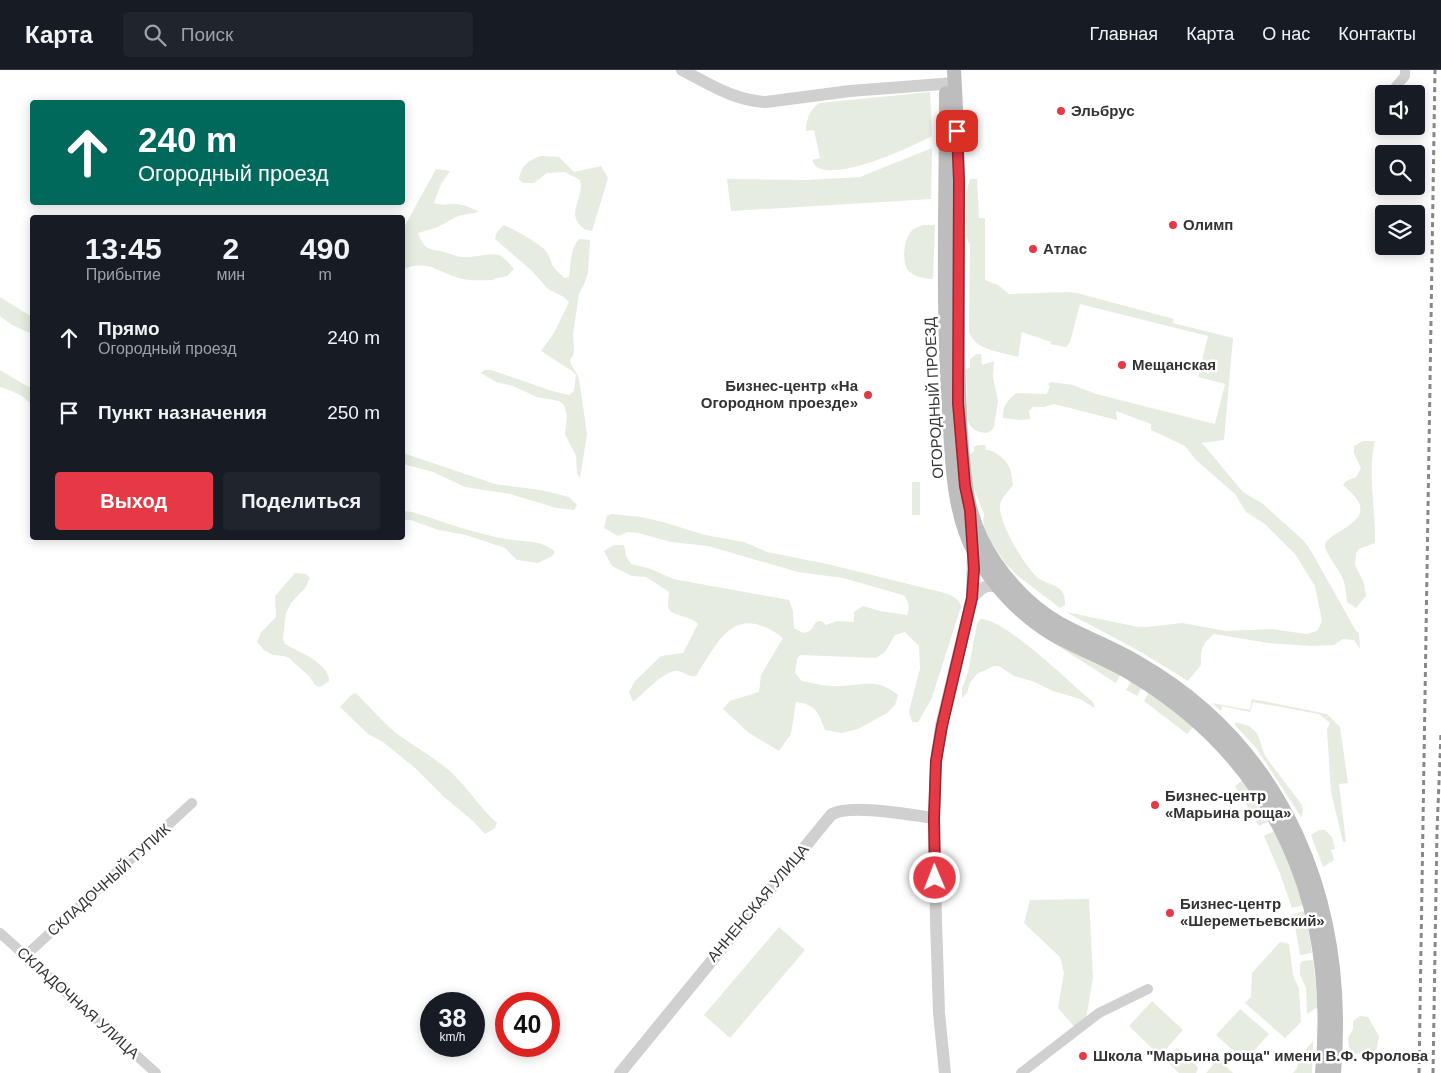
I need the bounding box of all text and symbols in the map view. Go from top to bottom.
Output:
search box [123,12,473,57]
text: Карта [25,21,93,48]
icon: search [141,21,169,49]
text: Поиск [181,24,233,45]
text: Главная [1090,24,1158,44]
text: Карта [1186,24,1234,44]
text: О нас [1262,24,1310,44]
text: Контакты [1338,24,1416,44]
map controls [1375,85,1425,255]
button: sound [1375,85,1425,135]
place label: Эльбрус [1071,102,1135,119]
marker: Эльбрус [1055,105,1067,117]
pin [936,110,978,152]
icon: arrive [943,117,971,145]
icon: ahead [55,120,120,185]
text: 240 m [138,120,237,159]
button: search [1375,145,1425,195]
text: Огородный проезд [138,161,329,186]
button: layers [1375,205,1425,255]
place label: Олимп [1183,216,1233,233]
marker: Олимп [1167,219,1179,231]
text: 13:45 [85,232,162,265]
text: 2 [222,232,239,265]
text: 490 [300,232,350,265]
place label: Атлас [1043,240,1087,257]
marker: Атлас [1027,243,1039,255]
text: Прибытие [86,266,161,283]
text: мин [216,266,245,283]
text: m [318,266,332,283]
street label: ОГОРОДНЫЙ ПРОЕЗД [921,317,946,479]
text: Прямо [98,318,160,339]
icon: ahead [55,324,83,352]
text: 240 m [327,327,380,348]
text: Огородный проезд [98,340,237,357]
place label: Мещанская [1132,356,1216,373]
marker: Мещанская [1116,359,1128,371]
place label: Бизнес-центр «На Огородном проезде» [701,377,859,411]
marker: Бизнес-центр «На Огородном проезде» [862,389,874,401]
icon: arrive [55,399,83,427]
text: Пункт назначения [98,402,267,423]
text: 250 m [327,402,380,423]
button: Выход [55,472,213,530]
button: Поделиться [223,472,380,530]
place label: Бизнес-центр «Марьина роща» [1165,787,1291,821]
marker: Бизнес-центр «Марьина роща» [1149,799,1161,811]
street label: СКЛАДОЧНЫЙ ТУПИК [44,820,174,939]
street label: АННЕНСКАЯ УЛИЦА [704,841,812,965]
position arrow [908,851,960,903]
place label: Бизнес-центр «Шереметьевский» [1180,895,1325,929]
marker: Бизнес-центр «Шереметьевский» [1164,907,1176,919]
street label: СКЛАДОЧНАЯ УЛИЦА [14,943,143,1062]
speed limit sign: 40 [495,992,560,1057]
text: 38 [439,1004,466,1032]
text: km/h [439,1030,466,1044]
place label: Школа "Марьина роща" имени В.Ф. Фролова [1093,1047,1429,1064]
marker: Школа "Марьина роща" имени В.Ф. Фролова [1077,1050,1089,1062]

